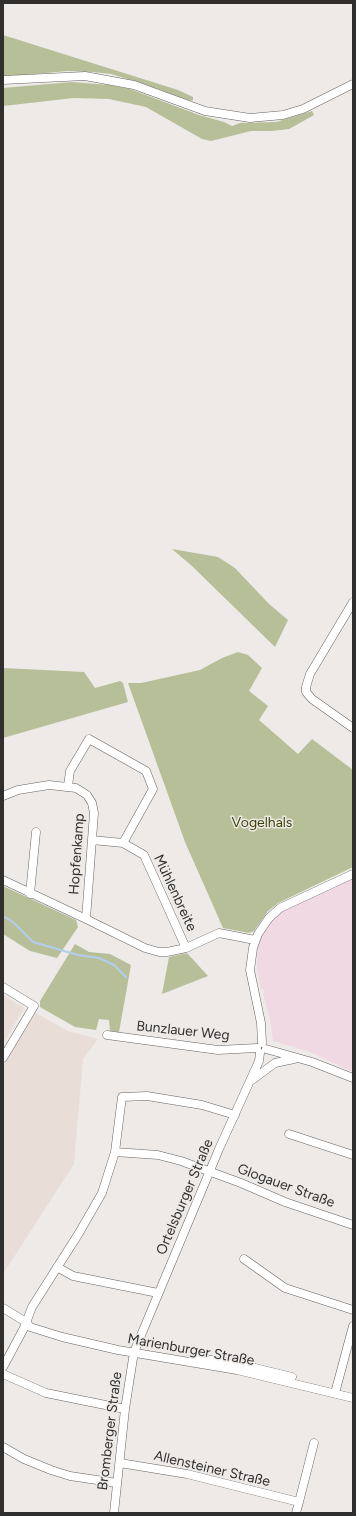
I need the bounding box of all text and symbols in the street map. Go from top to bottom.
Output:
street label: Hopfenkamp [66,813,88,895]
park label: Vogelhals [232,815,292,831]
street label: Mühlenbreite [150,852,200,934]
street label: Bunzlauer Weg [136,1018,230,1044]
street label: Ortelsburger Straße [153,1137,217,1257]
street label: Glogauer Straße [235,1161,337,1211]
street label: Marienburger Straße [126,1331,256,1369]
street label: Bromberger Straße [94,1371,126,1491]
street label: Allensteiner Straße [152,1447,272,1491]

